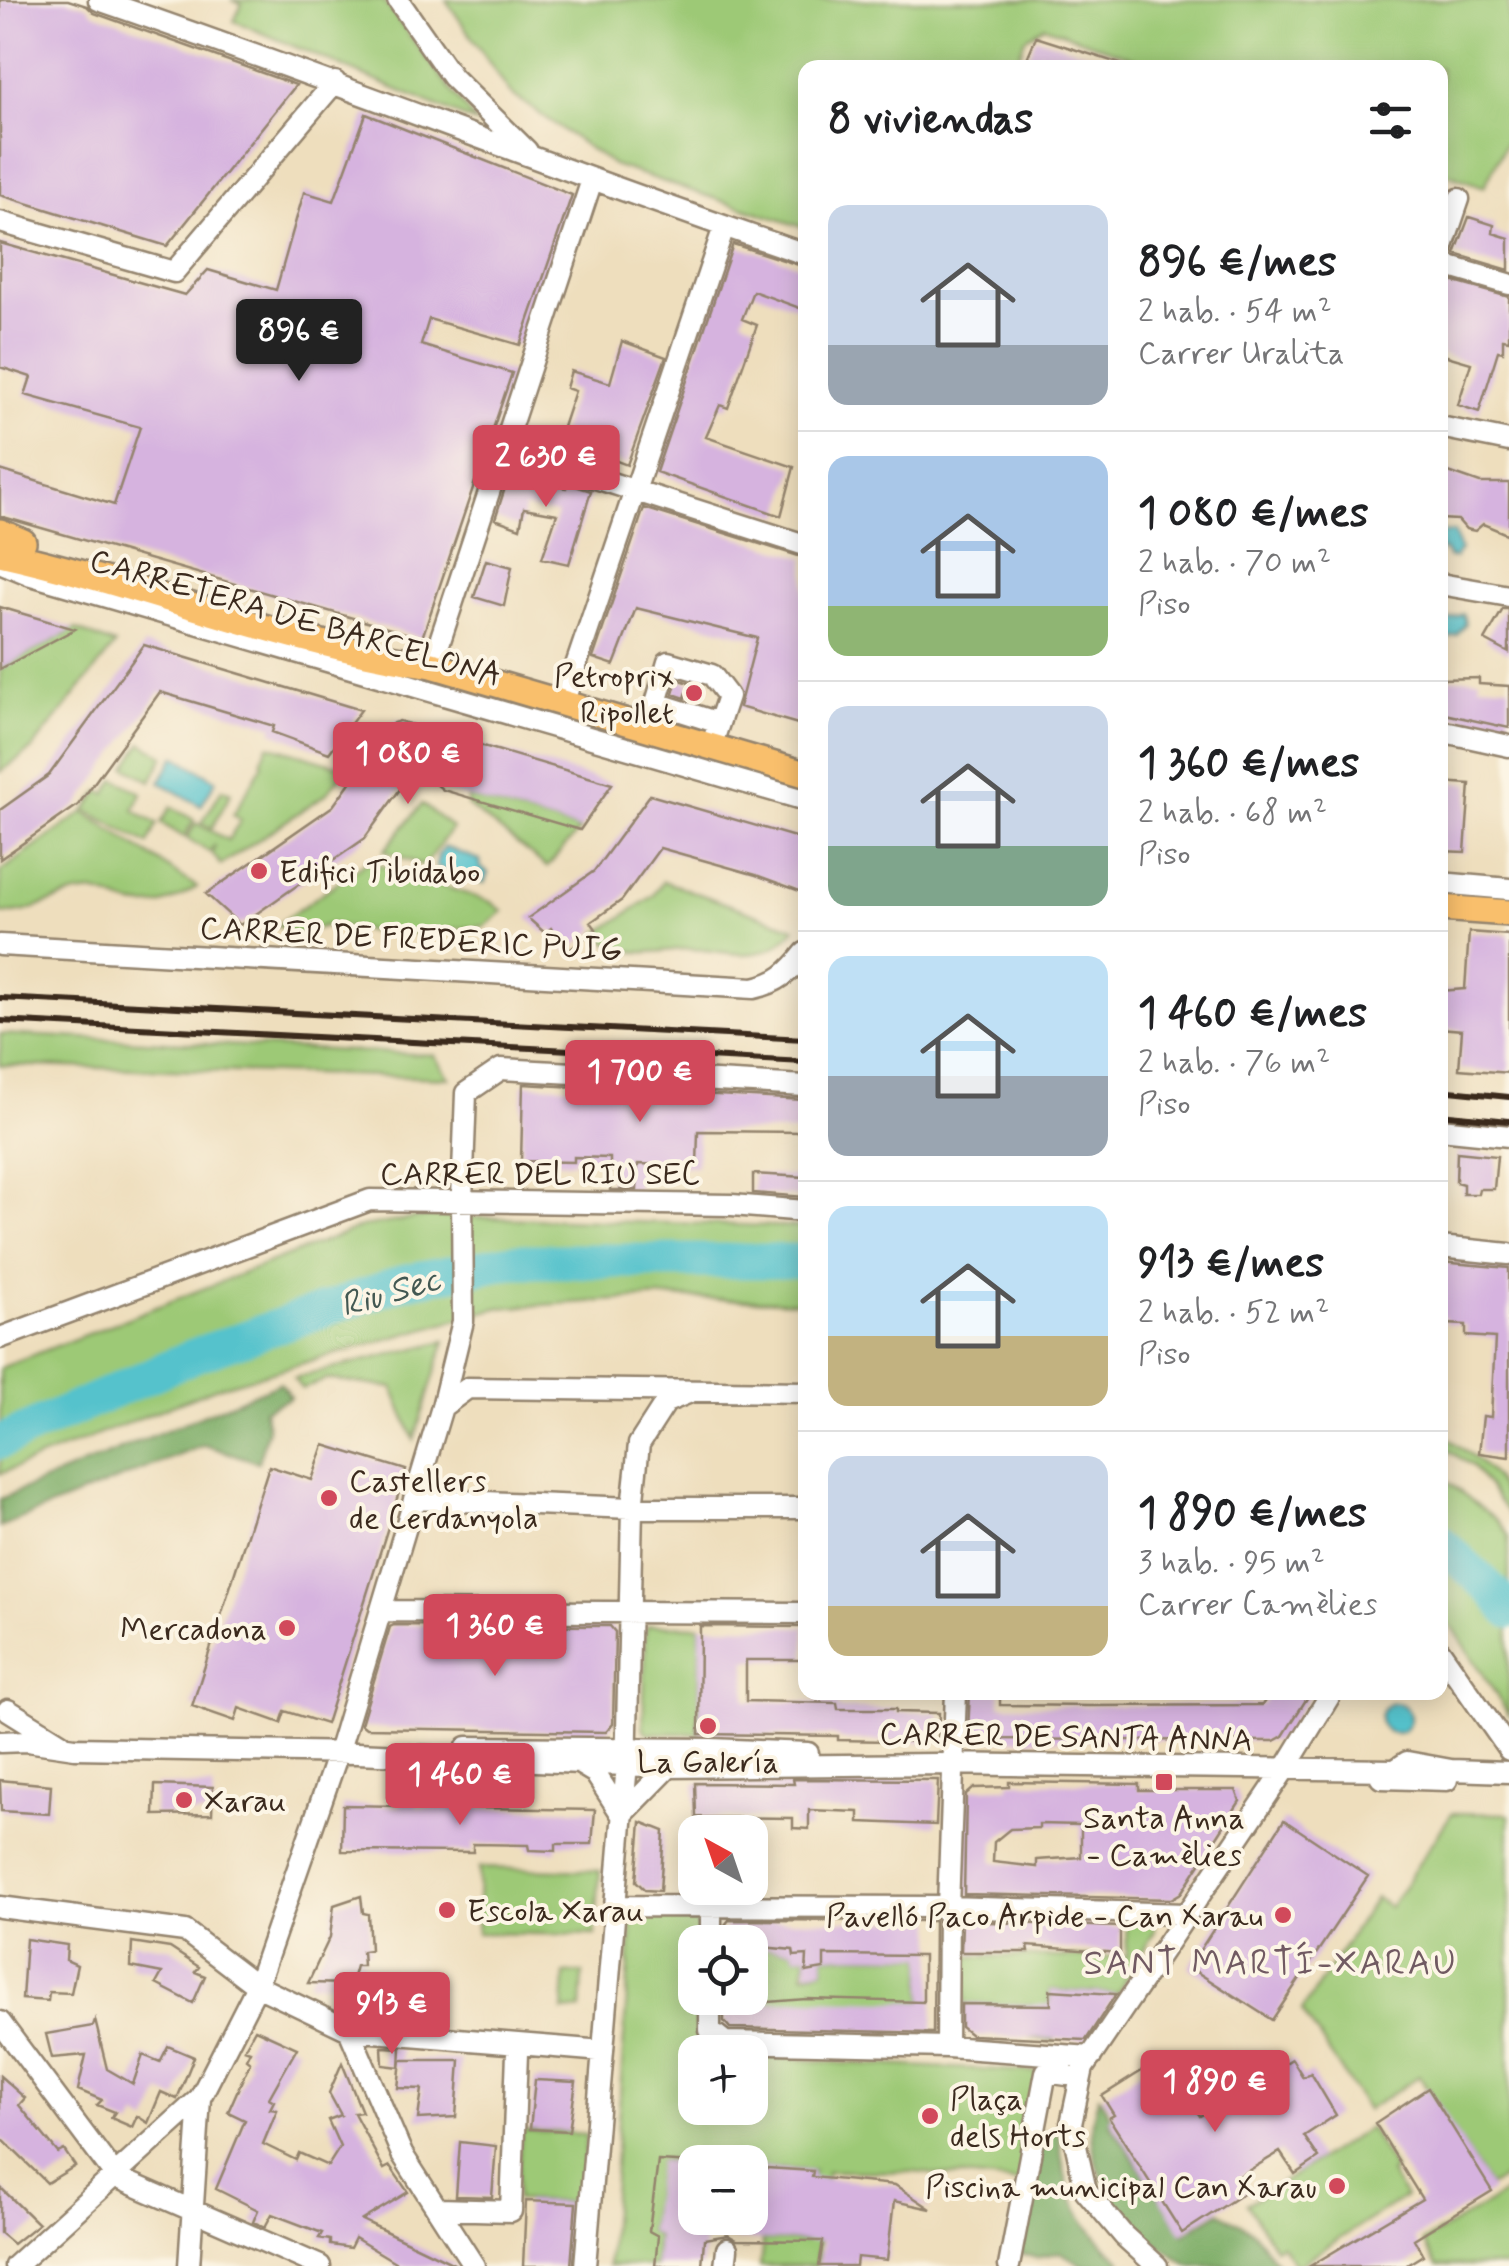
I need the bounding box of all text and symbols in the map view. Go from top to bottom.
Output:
text: 8 viviendas [828,93,1033,148]
icon: filters [1363,93,1418,148]
text: 896 €/mes [1138,236,1337,291]
icon: home [908,245,1028,365]
text: 2 hab. · 54 m² [1138,291,1332,333]
pin: 896 € [229,299,369,384]
text: 896 € [258,310,340,352]
text: Carrer Uralita [1138,333,1345,375]
pin: 2 630 € [454,425,638,510]
text: 2 630 € [495,436,597,478]
text: 1 080 €/mes [1138,487,1368,542]
icon: home [908,496,1028,616]
street label: CARRETERA DE BARCELONA [85,540,506,698]
text: 2 hab. · 70 m² [1138,542,1331,584]
text: Piso [1138,584,1191,626]
place label: Petroprix Ripollet [554,656,674,735]
marker: Petroprix Ripollet [683,682,705,704]
pin: 1 080 € [316,722,500,807]
text: 1 080 € [355,733,461,775]
text: 1 360 €/mes [1138,737,1359,792]
icon: home [908,746,1028,866]
text: 2 hab. · 68 m² [1138,792,1327,834]
text: Piso [1138,834,1191,876]
place label: Edifici Tibidabo [279,852,480,894]
marker: Edifici Tibidabo [248,860,270,882]
street label: CARRER DE FREDERIC PUIG [199,908,623,972]
text: 1 460 €/mes [1138,987,1367,1042]
icon: home [908,996,1028,1116]
pin: 1 700 € [548,1040,732,1125]
text: 2 hab. · 76 m² [1138,1042,1330,1084]
text: 1 700 € [587,1051,693,1093]
text: Piso [1138,1084,1191,1126]
street label: CARRER DEL RIU SEC [380,1154,700,1196]
text: 913 €/mes [1138,1237,1324,1292]
icon: home [908,1246,1028,1366]
water label: Riu Sec [335,1257,447,1329]
text: 2 hab. · 52 m² [1138,1292,1329,1334]
text: Piso [1138,1334,1191,1376]
place label: Castellers de Cerdanyola [349,1461,538,1540]
marker: Castellers de Cerdanyola [318,1487,340,1509]
text: 1 890 €/mes [1138,1487,1367,1542]
icon: home [908,1496,1028,1616]
text: 3 hab. · 95 m² [1138,1542,1325,1584]
text: Carrer Camèlies [1138,1584,1377,1626]
pin: 1 360 € [403,1594,587,1679]
text: 1 360 € [445,1605,545,1647]
place label: Mercadona [120,1609,267,1651]
marker: Mercadona [276,1617,298,1639]
street label: CARRER DE SANTA ANNA [879,1714,1253,1762]
marker: La Galería [697,1715,719,1737]
place label: La Galería [637,1742,779,1784]
pin: 1 460 € [368,1743,552,1828]
text: 1 460 € [408,1754,513,1796]
marker: Santa Anna - Camèlies [1153,1771,1175,1793]
place label: Xarau [204,1781,286,1823]
marker: Xarau [173,1789,195,1811]
place label: Santa Anna - Camèlies [1083,1798,1245,1877]
north arrow [678,1815,768,1905]
map controls [678,1815,768,2235]
place label: Escola Xarau [467,1891,644,1933]
place label: Pavelló Paco Arpide - Can Xarau [826,1896,1263,1938]
marker: Escola Xarau [436,1899,458,1921]
marker: Pavelló Paco Arpide - Can Xarau [1272,1904,1294,1926]
button: locate [678,1925,768,2015]
district label: SANT MARTÍ-XARAU [1084,1941,1458,1987]
pin: 913 € [322,1972,462,2057]
text: 913 € [356,1983,428,2025]
button: + [678,2035,768,2125]
pin: 1 890 € [1123,2050,1307,2135]
text: 1 890 € [1163,2061,1267,2103]
place label: Plaça dels Horts [950,2079,1086,2158]
marker: Plaça dels Horts [919,2105,941,2127]
button: − [678,2145,768,2235]
place label: Piscina municipal Can Xarau [925,2167,1317,2209]
marker: Piscina municipal Can Xarau [1326,2175,1348,2197]

